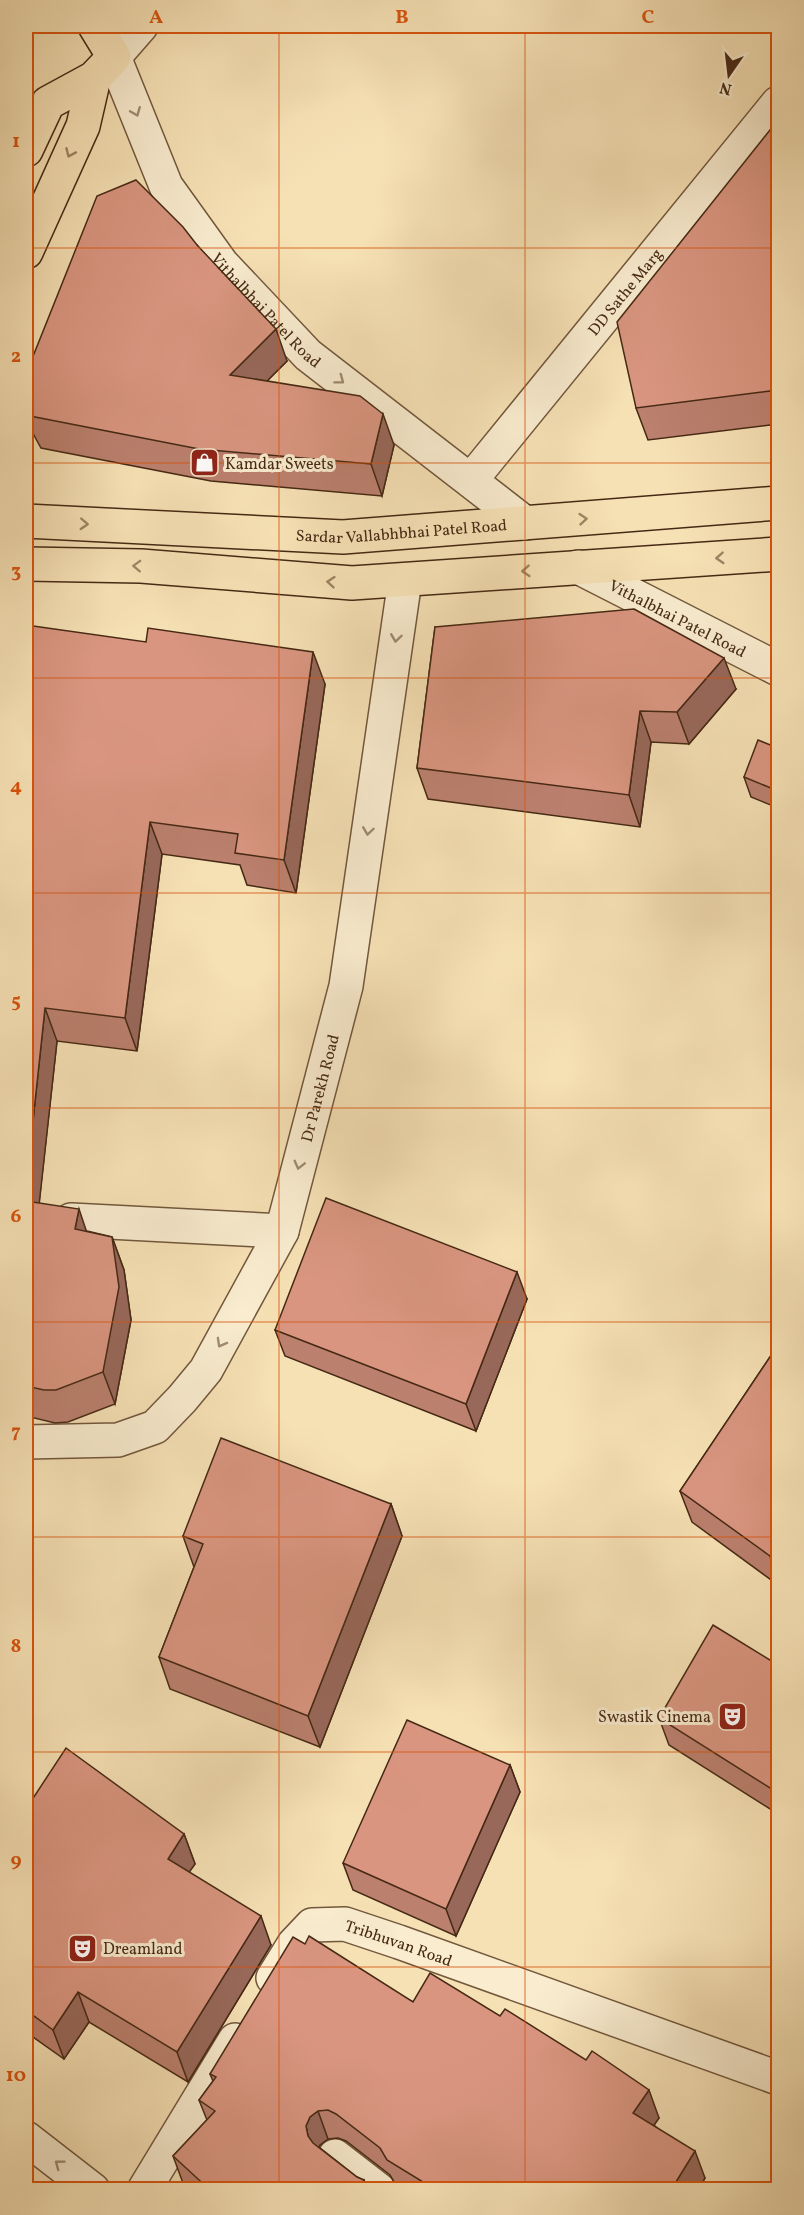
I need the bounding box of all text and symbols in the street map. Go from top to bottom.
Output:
text: A [149,4,163,32]
text: B [395,4,409,32]
text: C [642,4,655,32]
north arrow [699,45,759,105]
text: N [717,75,734,100]
one-way arrow [129,105,141,116]
text: 1 [12,128,20,156]
one-way arrow [65,147,77,158]
street label: DD Sathe Marg [584,244,668,341]
street label: Vithalbhai Patel Road [205,249,325,374]
text: 2 [11,343,21,371]
one-way arrow [333,372,344,383]
shop icon: Kamdar Sweets [188,447,220,479]
place label: Kamdar Sweets [225,454,334,476]
one-way arrow [578,512,587,525]
street label: Sardar Vallabhbhai Patel Road [295,515,508,550]
one-way arrow [79,517,88,530]
one-way arrow [716,551,725,564]
text: 3 [11,558,21,586]
one-way arrow [132,560,141,573]
one-way arrow [521,564,530,577]
one-way arrow [327,575,336,588]
street label: Vithalbhai Patel Road [604,575,749,664]
one-way arrow [391,634,403,643]
text: 4 [10,773,22,801]
one-way arrow [363,827,375,836]
text: 5 [11,988,21,1016]
street label: Dr Parekh Road [297,1032,346,1145]
one-way arrow [293,1160,306,1170]
text: 6 [11,1203,22,1231]
one-way arrow [217,1336,228,1347]
text: 7 [11,1418,21,1446]
text: 8 [11,1633,21,1661]
theatre icon: Swastik Cinema [716,1700,748,1732]
place label: Swastik Cinema [598,1707,711,1729]
text: 9 [10,1847,22,1875]
street label: Tribhuvan Road [342,1916,455,1973]
theatre icon: Dreamland [66,1932,98,1964]
place label: Dreamland [103,1939,182,1961]
text: 10 [6,2062,26,2090]
one-way arrow [55,2160,66,2171]

